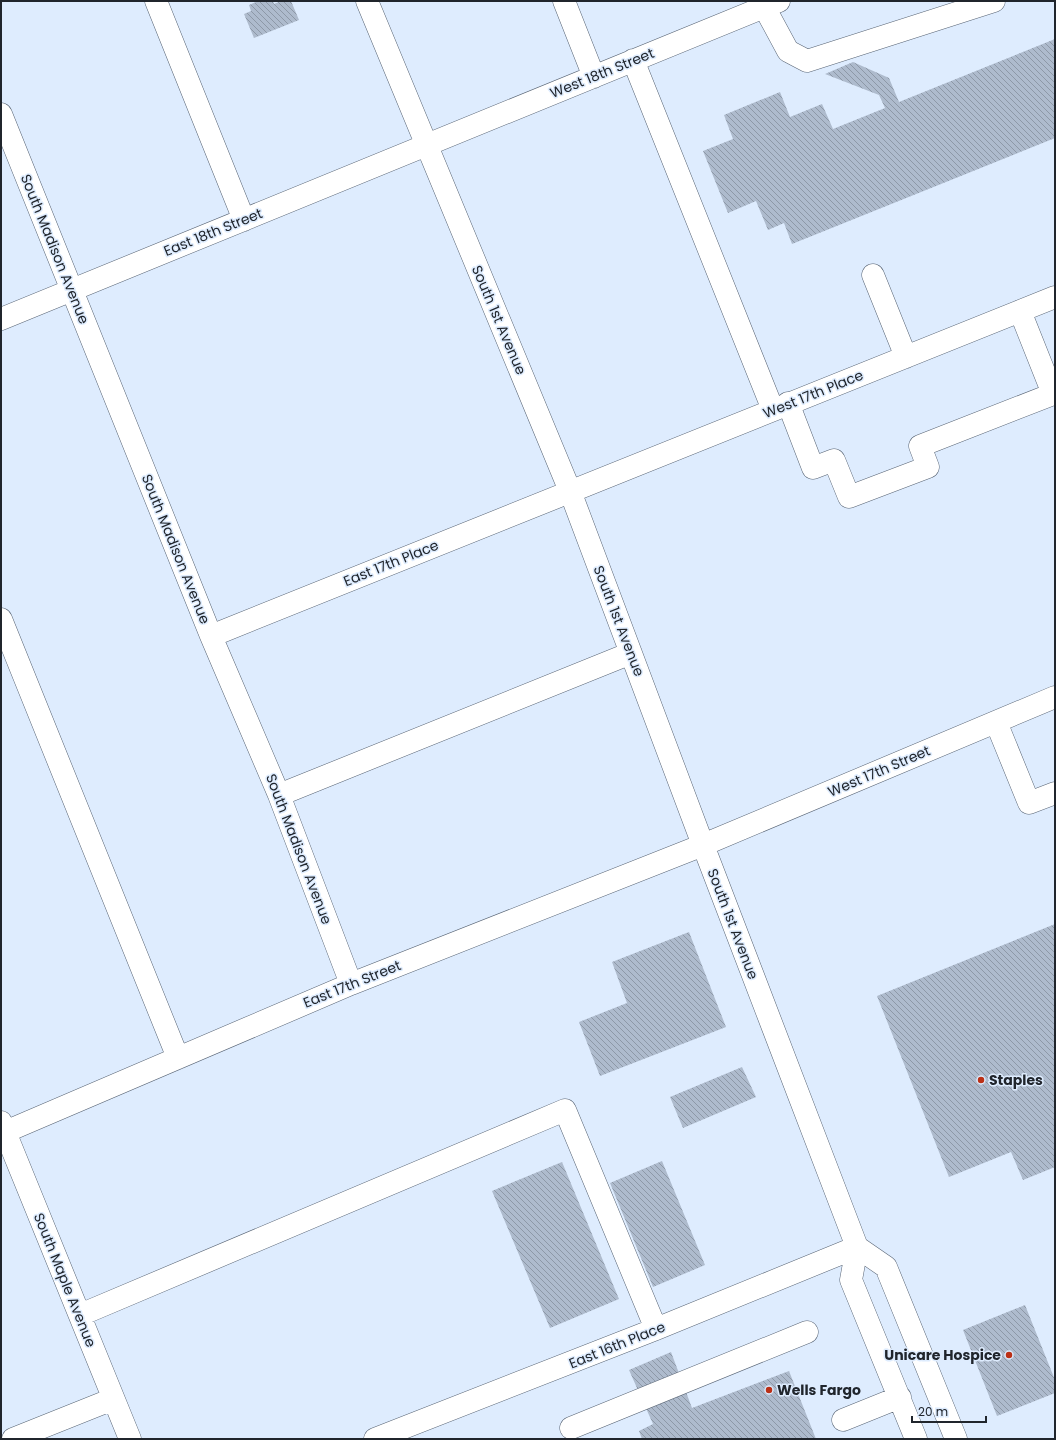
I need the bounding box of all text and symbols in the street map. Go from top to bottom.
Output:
street label: West 18th Street [547,43,657,103]
street label: South Madison Avenue [16,171,94,327]
street label: East 18th Street [161,203,265,261]
street label: South 1st Avenue [467,262,531,378]
street label: West 17th Place [760,365,866,423]
street label: South Madison Avenue [137,471,215,627]
street label: East 17th Place [340,535,442,591]
street label: South 1st Avenue [589,563,649,680]
street label: West 17th Street [825,740,933,802]
street label: South Madison Avenue [261,771,337,928]
street label: South 1st Avenue [703,866,763,983]
street label: East 17th Street [300,955,404,1013]
place label: Staples [989,1070,1043,1090]
marker: Staples [976,1075,986,1085]
street label: South Maple Avenue [29,1210,101,1350]
street label: East 16th Place [566,1316,668,1373]
place label: Unicare Hospice [884,1345,1001,1365]
marker: Unicare Hospice [1004,1350,1014,1360]
place label: Wells Fargo [777,1380,861,1400]
marker: Wells Fargo [764,1385,774,1395]
scale bar [912,1398,986,1424]
text: 20 m [918,1403,948,1420]

